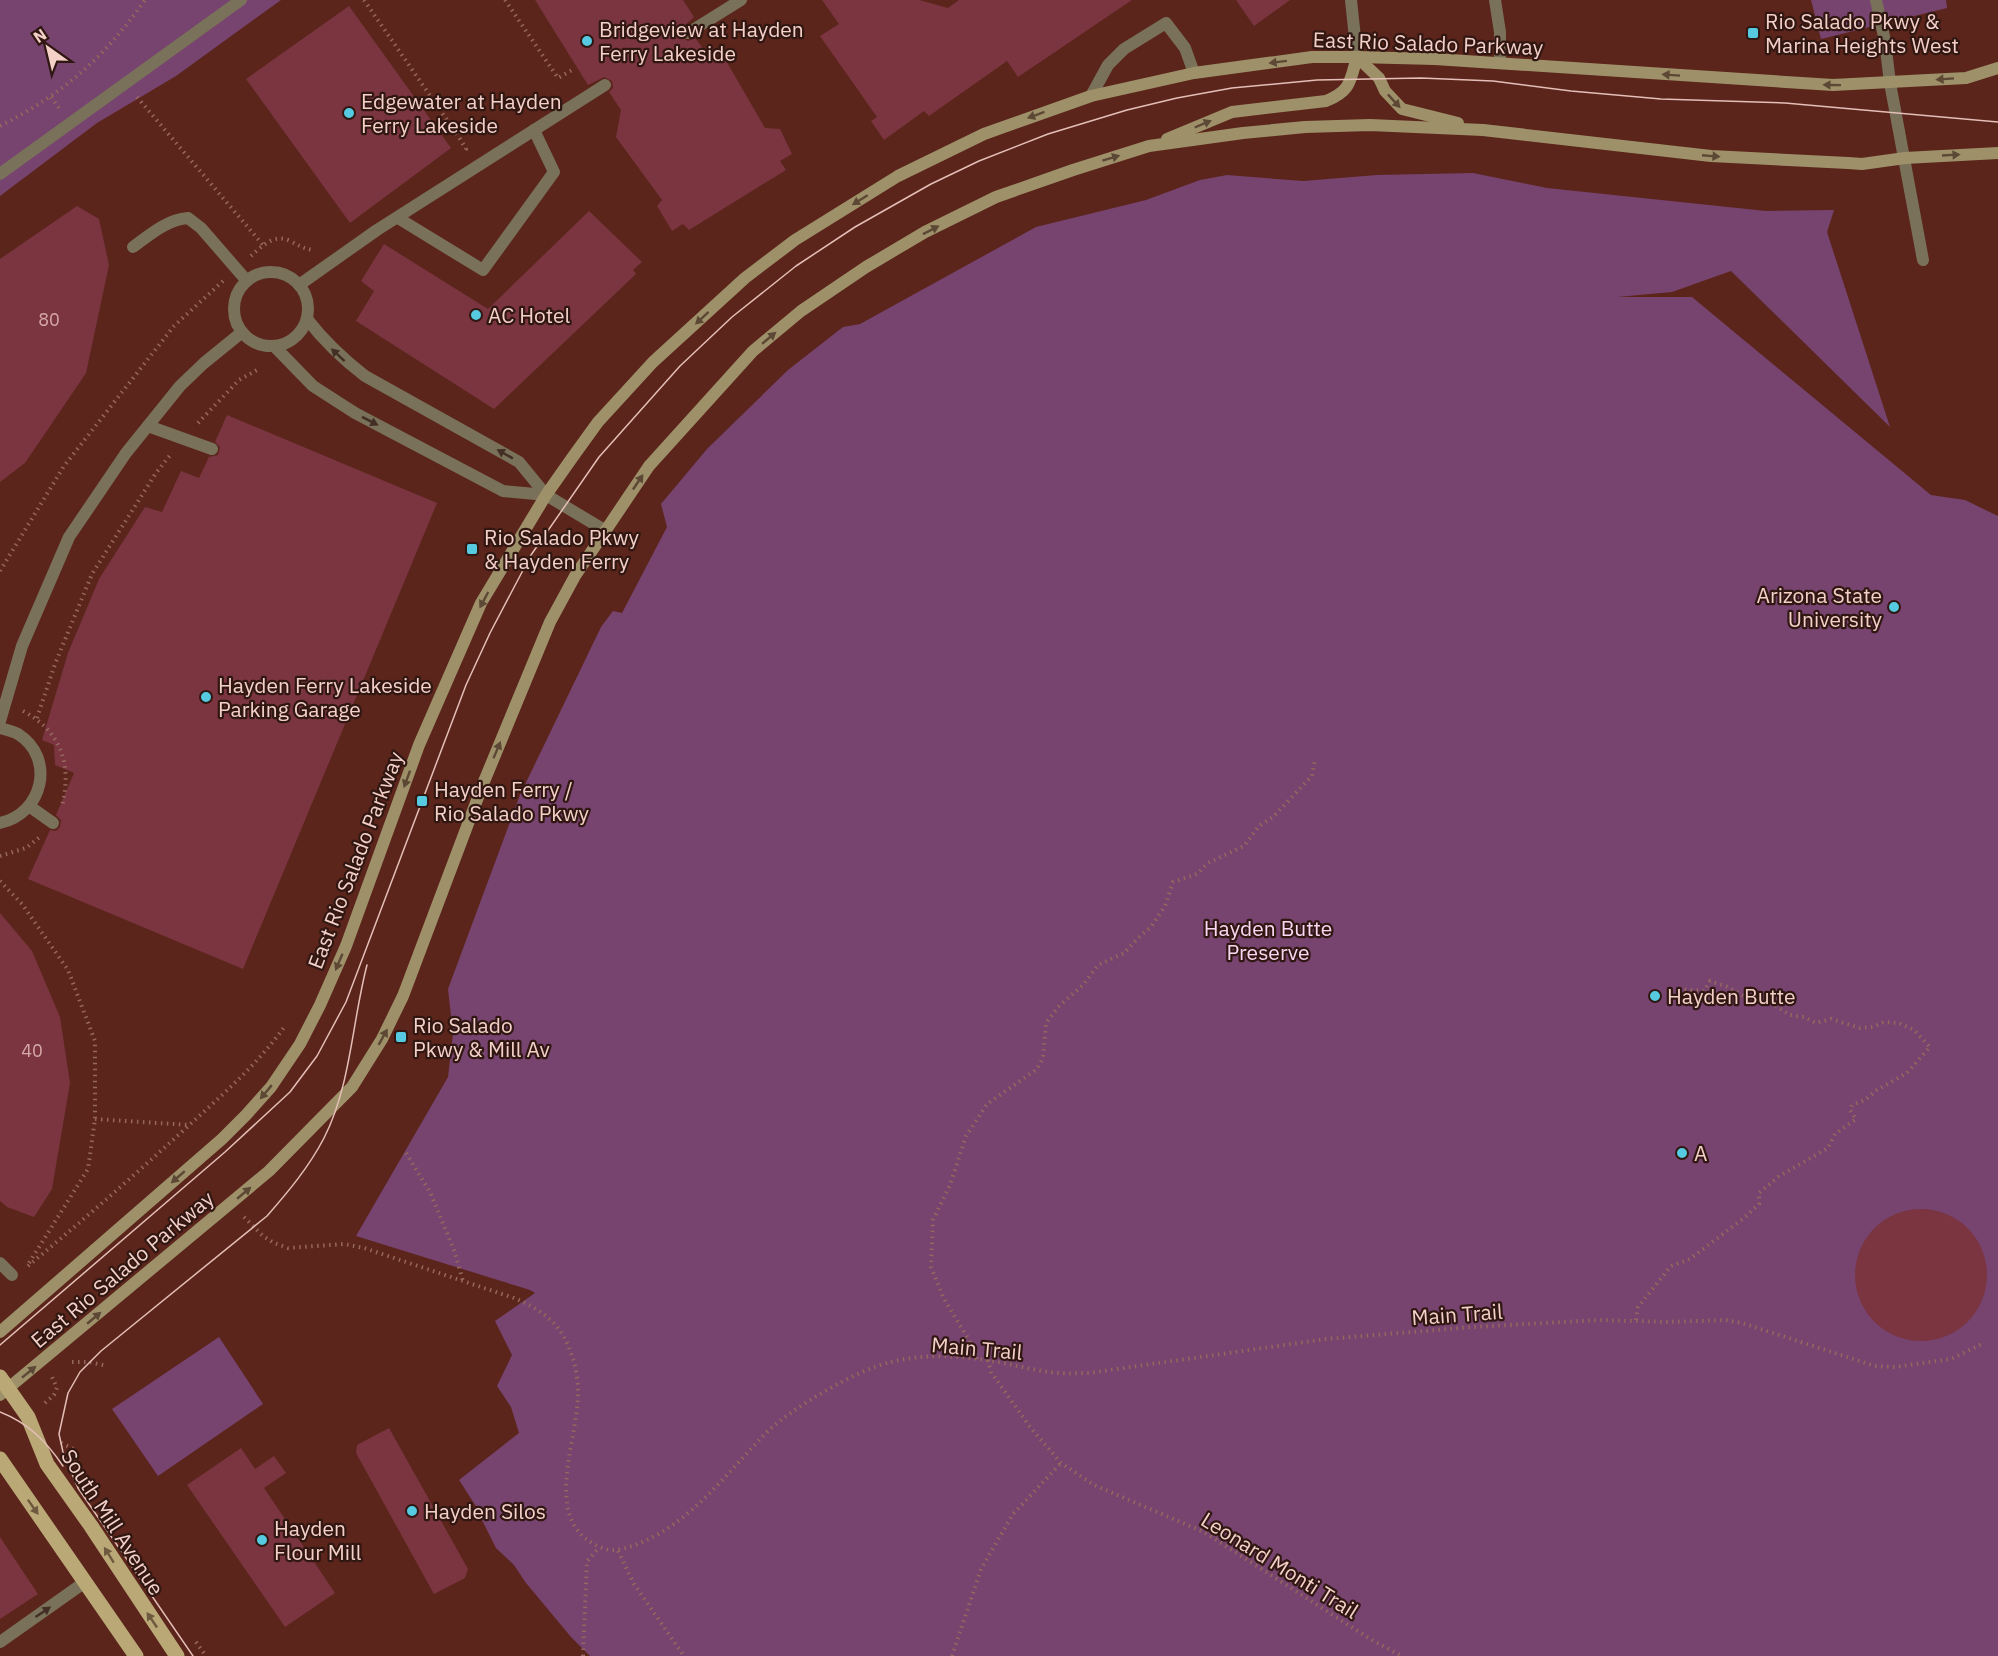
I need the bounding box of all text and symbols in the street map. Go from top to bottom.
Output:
place label: Rio Salado Pkwy & Marina Heights West [1765,7,1959,59]
place label: Bridgeview at Hayden Ferry Lakeside [599,15,804,67]
north arrow [18,18,78,78]
text: N [29,24,50,47]
street label: East Rio Salado Parkway [1312,25,1544,61]
marker: Rio Salado Pkwy & Marina Heights West [1746,26,1760,40]
marker: Bridgeview at Hayden Ferry Lakeside [580,34,594,48]
one-way arrow [1269,57,1288,66]
one-way arrow [1661,70,1680,79]
one-way arrow [1935,75,1954,84]
one-way arrow [1822,80,1841,90]
place label: Edgewater at Hayden Ferry Lakeside [361,87,562,139]
one-way arrow [1387,93,1400,108]
marker: Edgewater at Hayden Ferry Lakeside [342,106,356,120]
one-way arrow [1026,111,1044,121]
one-way arrow [1195,119,1213,129]
one-way arrow [1702,151,1721,161]
one-way arrow [1942,151,1961,160]
one-way arrow [1103,153,1121,162]
one-way arrow [852,194,868,205]
one-way arrow [922,225,939,235]
place label: AC Hotel [488,301,571,329]
house number: 80 [38,308,60,331]
marker: AC Hotel [469,308,483,322]
one-way arrow [695,310,709,324]
one-way arrow [761,332,776,345]
one-way arrow [332,348,346,362]
one-way arrow [361,416,378,426]
one-way arrow [497,449,513,460]
one-way arrow [632,474,643,490]
place label: Rio Salado Pkwy & Hayden Ferry [484,523,640,575]
marker: Rio Salado Pkwy & Hayden Ferry [465,542,479,556]
place label: Arizona State University [1757,581,1883,633]
one-way arrow [479,591,489,608]
marker: Arizona State University [1887,600,1901,614]
place label: Hayden Ferry Lakeside Parking Garage [218,671,432,723]
marker: Hayden Ferry Lakeside Parking Garage [199,690,213,704]
one-way arrow [493,741,502,759]
street label: East Rio Salado Parkway [301,747,410,973]
one-way arrow [401,770,411,788]
place label: Hayden Ferry / Rio Salado Pkwy [434,775,590,827]
marker: Hayden Ferry / Rio Salado Pkwy [415,794,429,808]
park label: Hayden Butte Preserve [1204,914,1332,966]
one-way arrow [334,953,344,971]
place label: Hayden Butte [1667,982,1796,1010]
marker: Hayden Butte [1648,989,1662,1003]
place label: Rio Salado Pkwy & Mill Av [413,1011,550,1063]
one-way arrow [377,1029,387,1046]
marker: Rio Salado Pkwy & Mill Av [394,1030,408,1044]
house number: 40 [21,1039,43,1062]
one-way arrow [260,1084,273,1100]
place label: A [1694,1139,1707,1167]
marker: A [1675,1146,1689,1160]
one-way arrow [170,1170,185,1184]
street label: East Rio Salado Parkway [25,1184,220,1354]
one-way arrow [236,1186,252,1199]
street label: Main Trail [1411,1297,1504,1331]
one-way arrow [87,1312,102,1324]
street label: Main Trail [930,1330,1024,1366]
one-way arrow [21,1366,36,1379]
street label: South Mill Avenue [55,1444,171,1600]
place label: Hayden Silos [424,1497,546,1525]
one-way arrow [27,1499,39,1515]
marker: Hayden Silos [405,1504,419,1518]
street label: Leonard Monti Trail [1196,1505,1364,1625]
place label: Hayden Flour Mill [274,1514,362,1566]
marker: Hayden Flour Mill [255,1533,269,1547]
one-way arrow [104,1547,115,1563]
one-way arrow [34,1606,50,1618]
one-way arrow [147,1612,158,1628]

